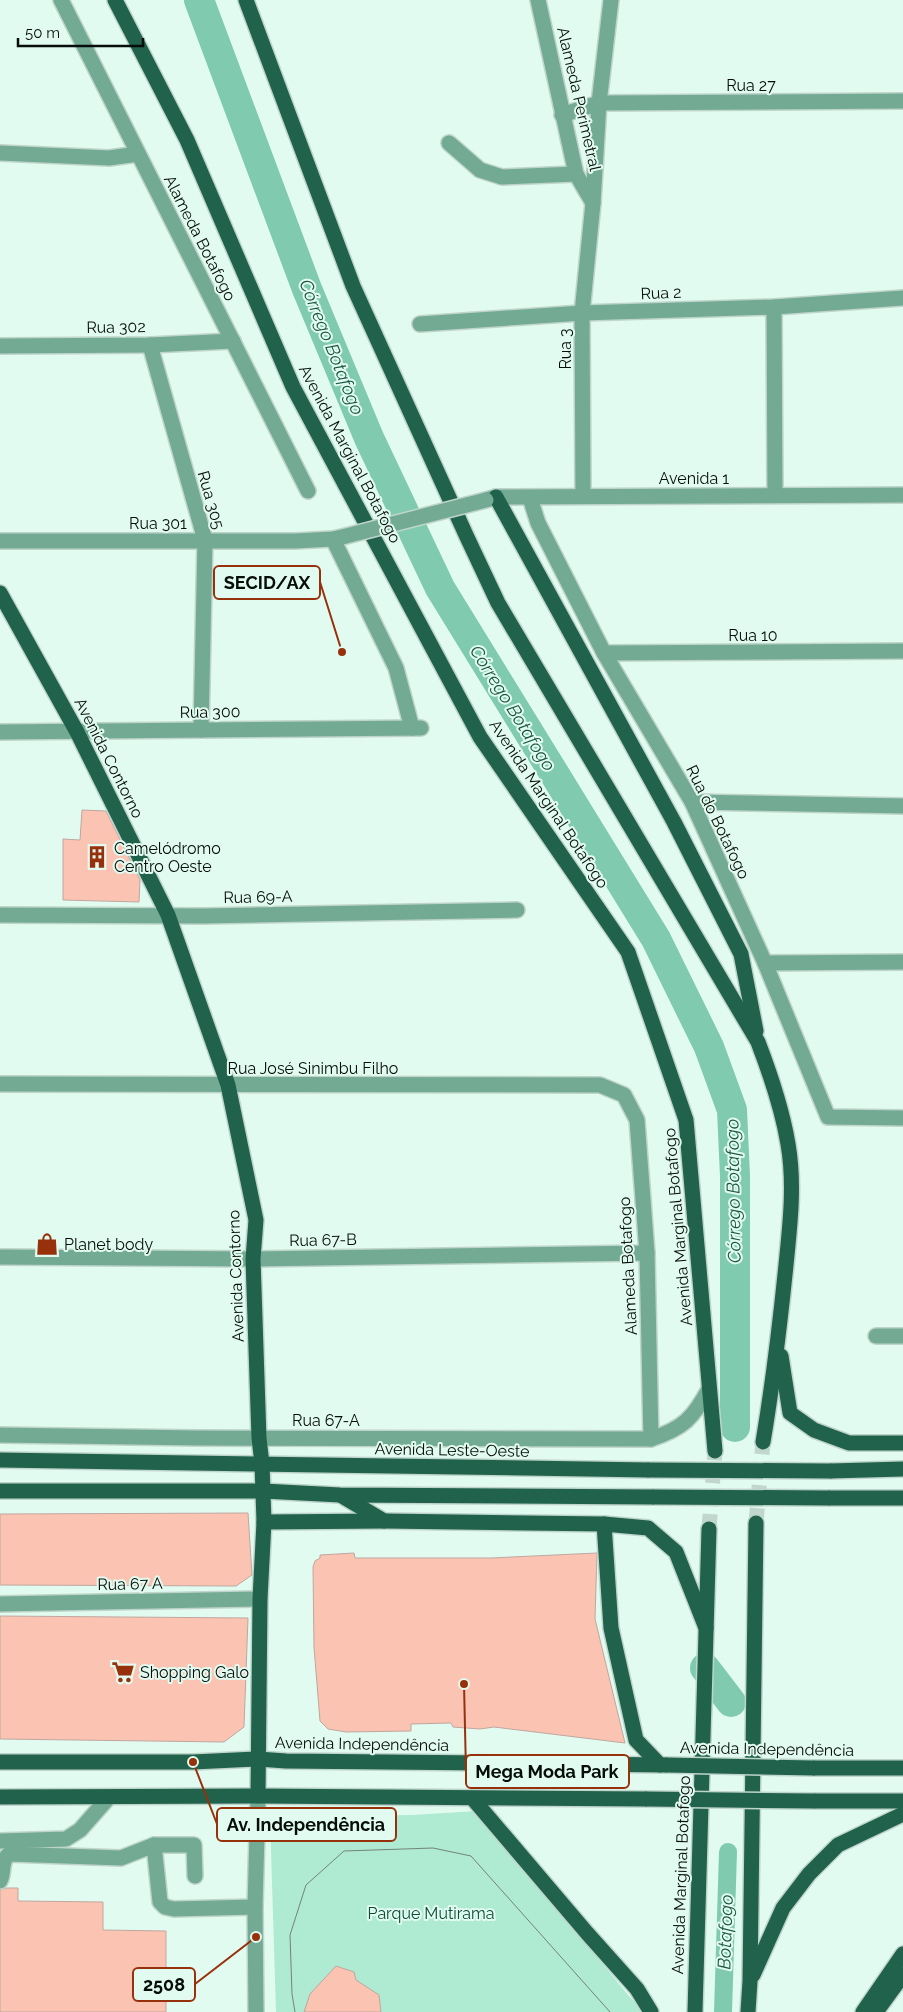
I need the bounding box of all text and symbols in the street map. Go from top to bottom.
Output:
scale bar [18,15,142,47]
text: 50 m [25,24,60,42]
street label: Alameda Perimetral [553,25,605,173]
street label: Rua 27 [726,76,776,95]
street label: Alameda Botafogo [160,172,240,304]
water label: Córrego Botafogo [295,276,369,418]
street label: Rua 2 [640,283,682,303]
street label: Rua 302 [86,317,146,337]
street label: Rua 3 [556,328,575,370]
street label: Avenida Marginal Botafogo [295,362,405,546]
street label: Rua 305 [194,469,228,532]
street label: Avenida 1 [659,469,729,488]
street label: Rua 301 [129,514,187,533]
callout: SECID/AX [214,566,320,599]
text: SECID/AX [224,572,311,593]
street label: Rua 10 [728,626,778,645]
water label: Córrego Botafogo [466,641,560,775]
street label: Avenida Contorno [70,695,148,821]
street label: Rua 300 [179,702,241,722]
street label: Avenida Marginal Botafogo [485,716,613,892]
street label: Rua do Botafogo [682,762,754,882]
place label: Camelódromo Centro Oeste [114,839,221,876]
building icon: Camelódromo Centro Oeste [84,844,110,870]
street label: Rua 69-A [223,887,293,907]
street label: Rua José Sinimbu Filho [228,1059,398,1078]
water label: Córrego Botafogo [721,1119,745,1263]
street label: Avenida Marginal Botafogo [660,1127,696,1327]
street label: Alameda Botafogo [615,1196,641,1336]
street label: Avenida Contorno [224,1209,248,1343]
street label: Rua 67-B [289,1230,357,1250]
shop icon: Planet body [34,1231,60,1257]
place label: Planet body [64,1235,153,1254]
street label: Rua 67-A [292,1411,360,1430]
street label: Avenida Leste-Oeste [374,1439,530,1461]
street label: Rua 67 A [97,1574,163,1594]
supermarket icon: Shopping Galo [110,1659,136,1685]
place label: Shopping Galo [140,1663,249,1682]
street label: Avenida Independência [275,1733,449,1755]
street label: Avenida Independência [680,1738,854,1760]
callout: Mega Moda Park [466,1755,629,1788]
text: Mega Moda Park [475,1761,620,1782]
street label: Avenida Marginal Botafogo [668,1775,694,1975]
callout: Av. Independência [217,1808,396,1841]
text: Av. Independência [227,1814,385,1835]
water label: Botafogo [713,1894,737,1970]
park label: Parque Mutirama [368,1904,494,1923]
callout: 2508 [133,1968,195,2001]
text: 2508 [143,1974,185,1995]

